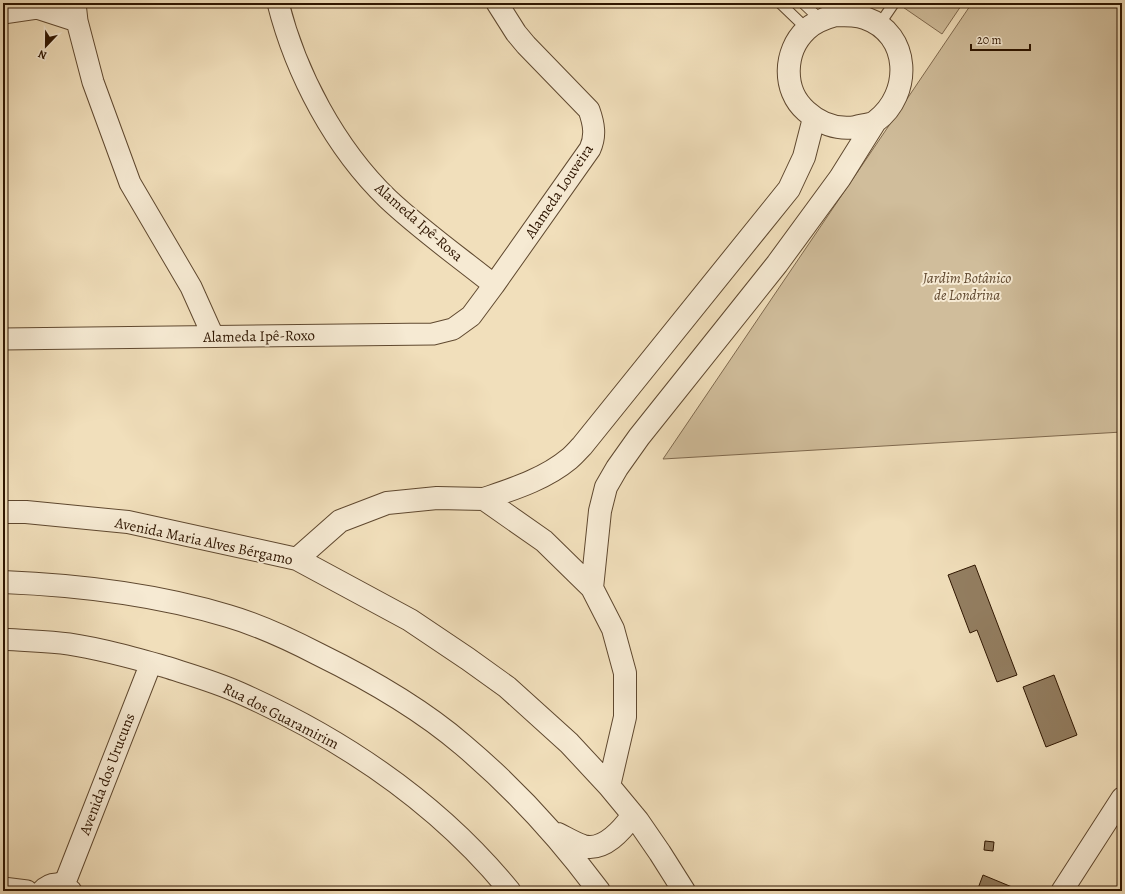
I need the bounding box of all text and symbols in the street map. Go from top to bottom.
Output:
north arrow [26,26,66,66]
scale bar [971,26,1030,52]
text: 20 m [977,32,1001,48]
text: N [36,46,49,63]
street label: Alameda Louveira [520,140,598,243]
street label: Alameda Ipê-Rosa [370,177,467,266]
park label: Jardim Botânico de Londrina [922,268,1011,305]
street label: Alameda Ipê-Roxo [202,325,315,347]
street label: Avenida Maria Alves Bérgamo [112,512,295,570]
street label: Rua dos Guaramirim [219,678,343,754]
street label: Avenida dos Urucuns [74,710,139,839]

